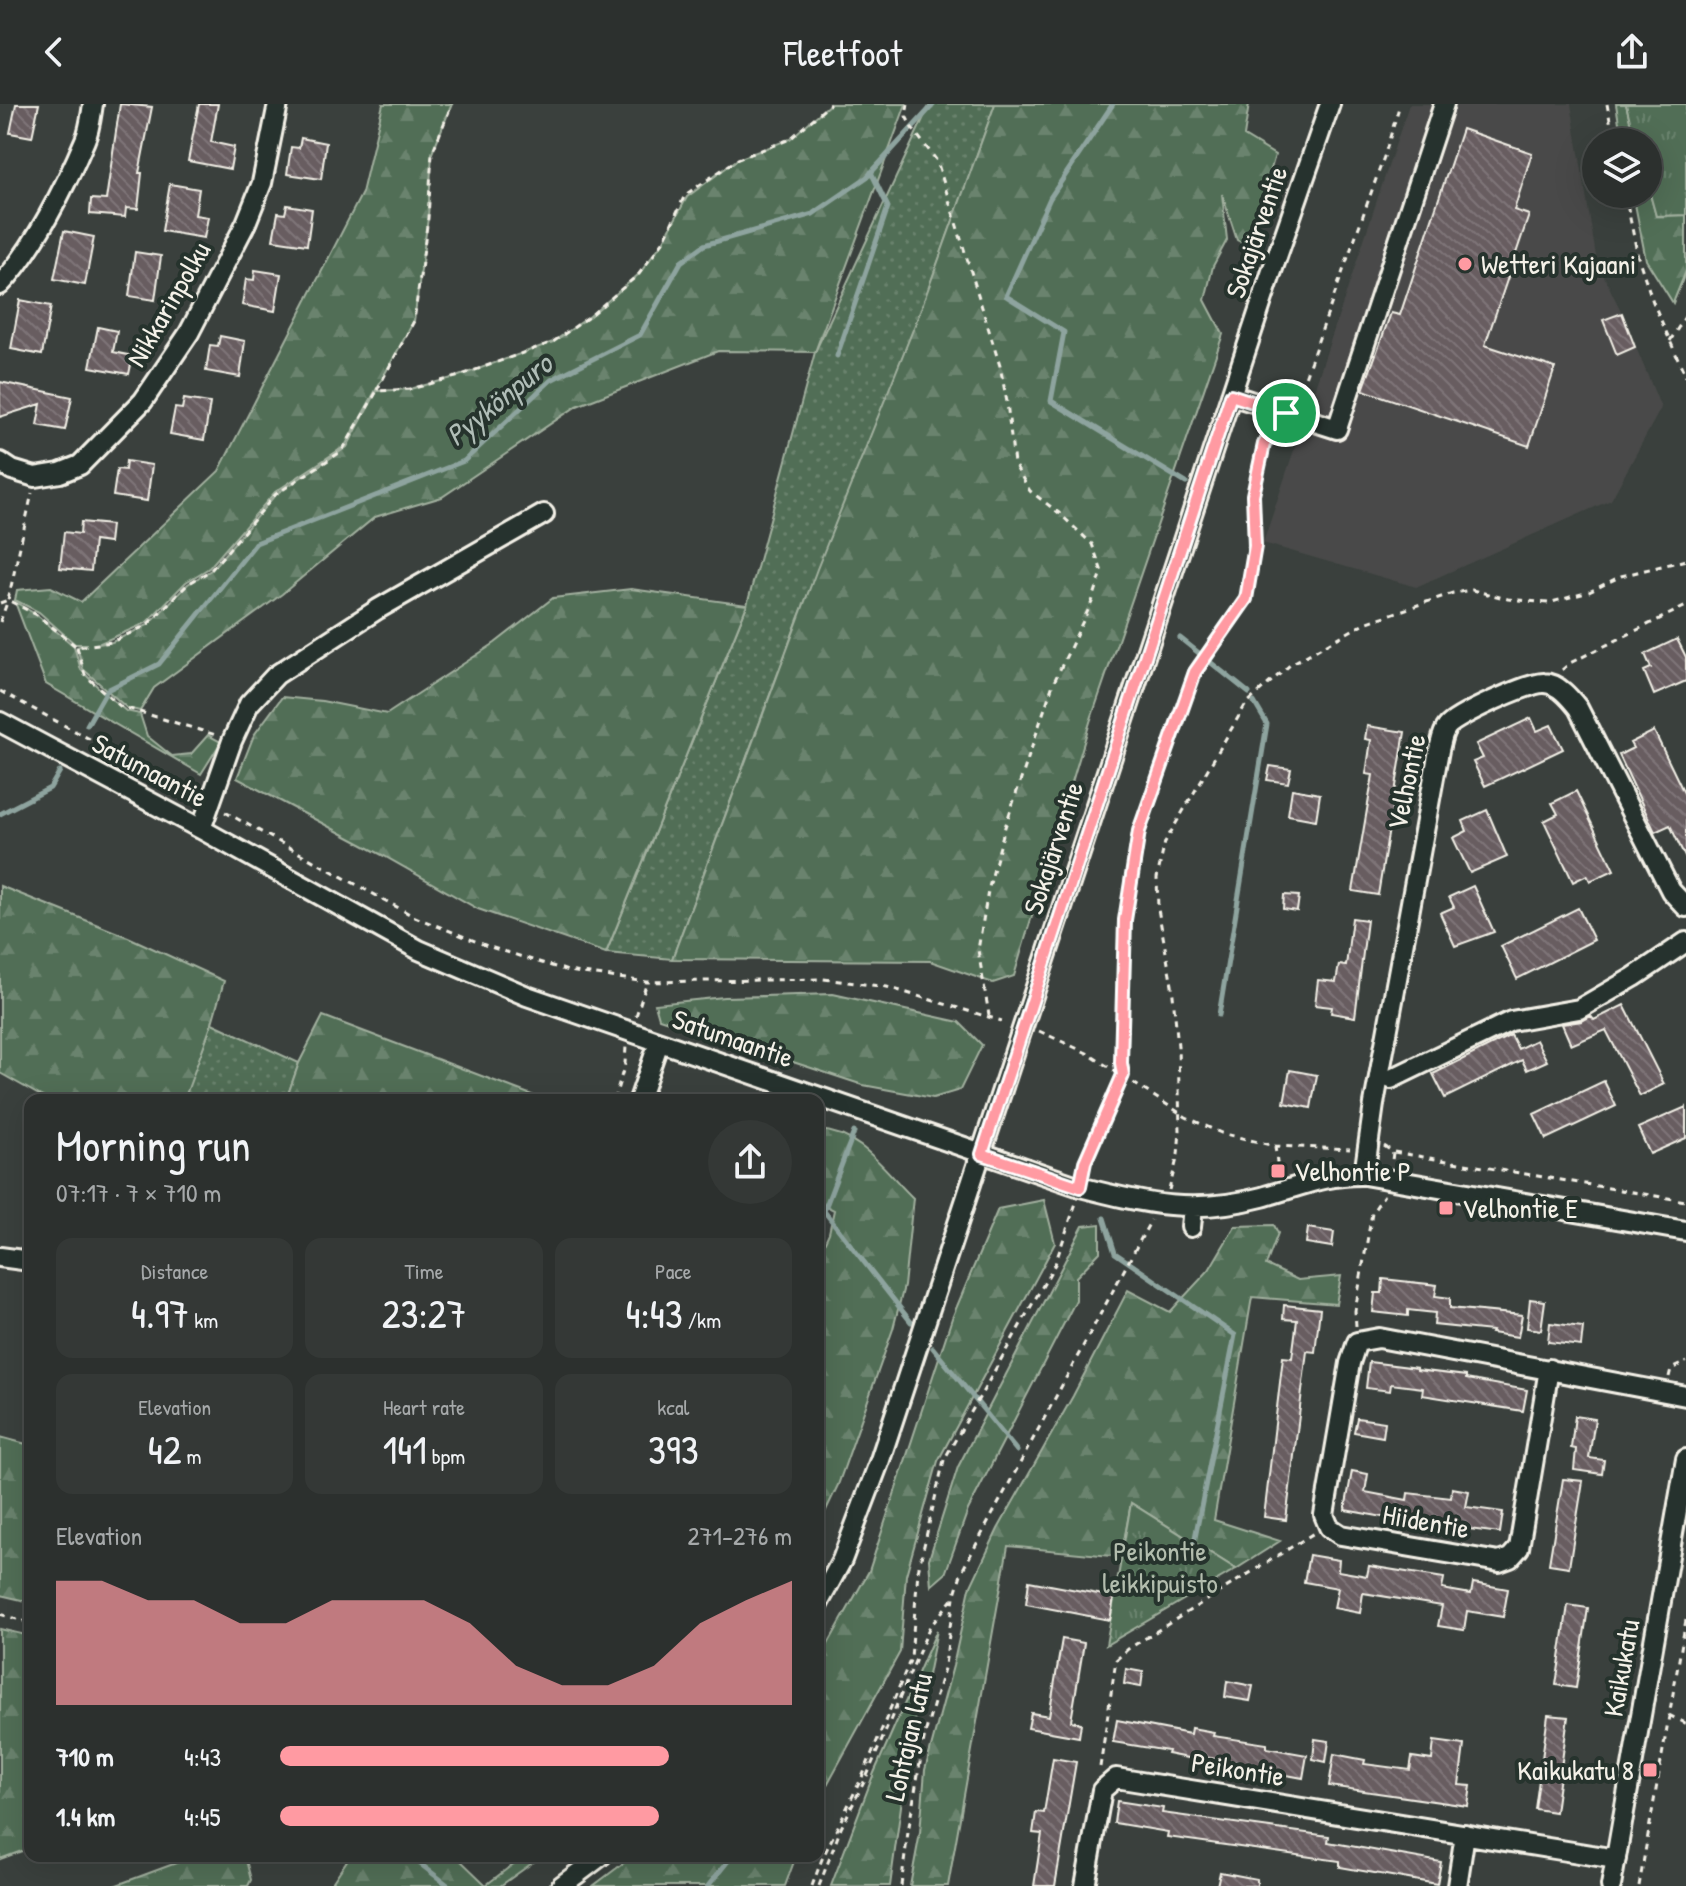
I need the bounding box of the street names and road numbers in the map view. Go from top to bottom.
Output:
street label: Sokajärventie [1216,161,1296,303]
street label: Nikkarinpolku [117,234,219,374]
street label: Satumaantie [86,724,214,816]
street label: Velhontie [1377,731,1435,833]
street label: Sokajärventie [1014,777,1092,919]
street label: Satumaantie [668,1000,798,1076]
street label: Hiidentie [1380,1495,1472,1547]
street label: Kaikukatu [1594,1616,1648,1720]
street label: Lohtajan latu [875,1669,941,1805]
street label: Peikontie [1189,1743,1287,1795]

